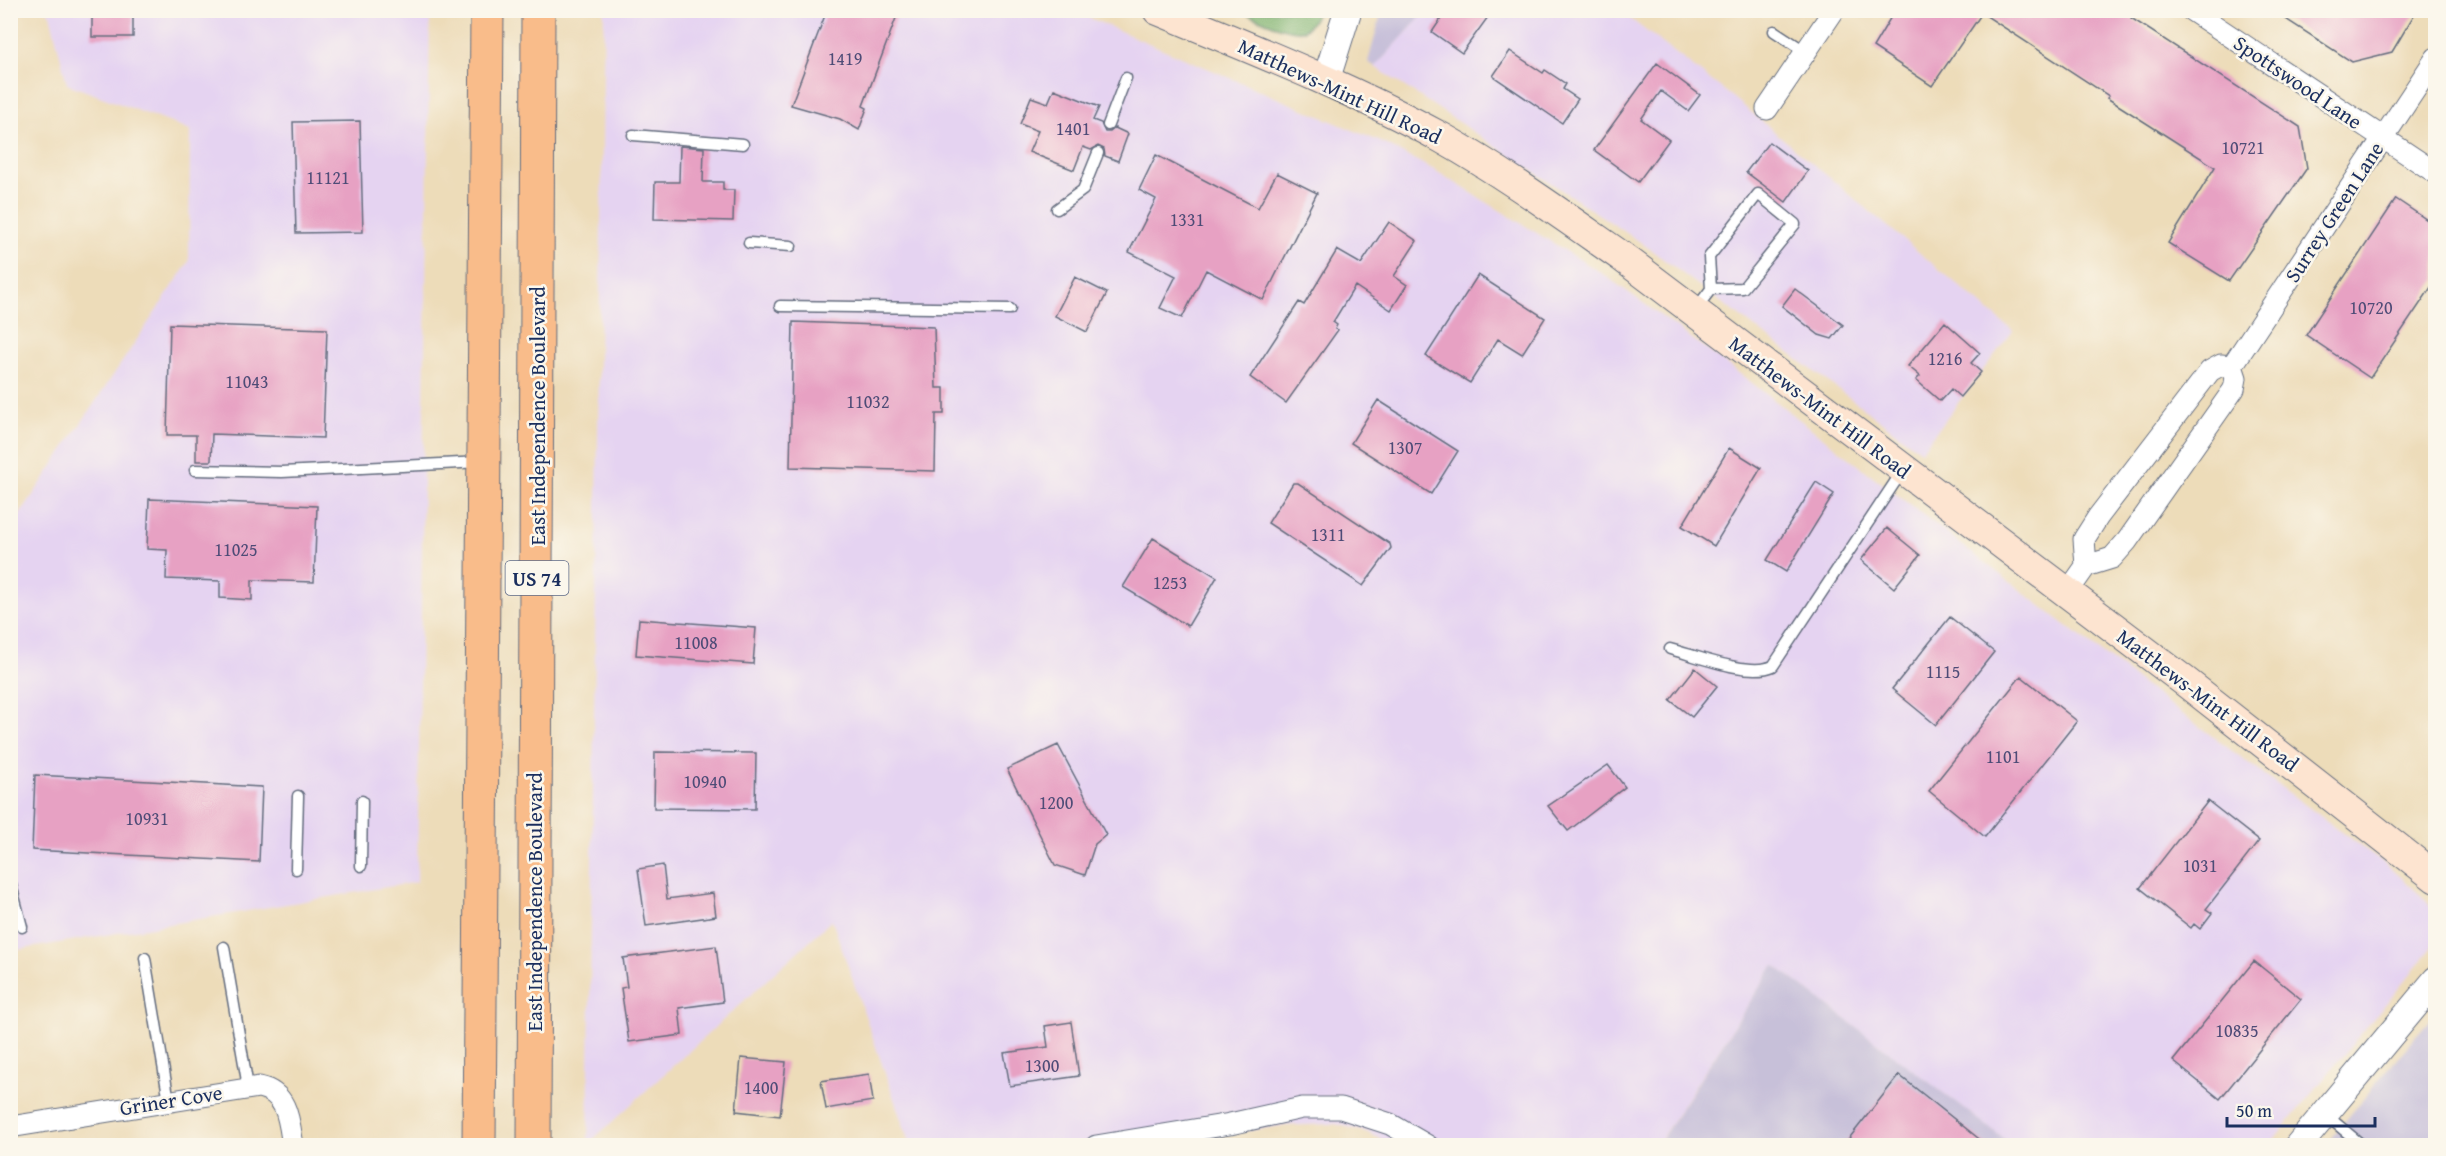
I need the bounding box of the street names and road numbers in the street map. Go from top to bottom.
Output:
street label: Spottswood Lane [2228,27,2369,137]
street label: Matthews-Mint Hill Road [1233,30,1448,152]
street label: Surrey Green Lane [2277,135,2391,288]
street label: East Independence Boulevard [522,286,553,546]
street label: Matthews-Mint Hill Road [1722,328,1918,486]
road number: US 74 [506,561,568,595]
street label: Matthews-Mint Hill Road [2110,621,2306,779]
street label: East Independence Boulevard [519,772,550,1032]
street label: Griner Cove [118,1077,225,1123]

